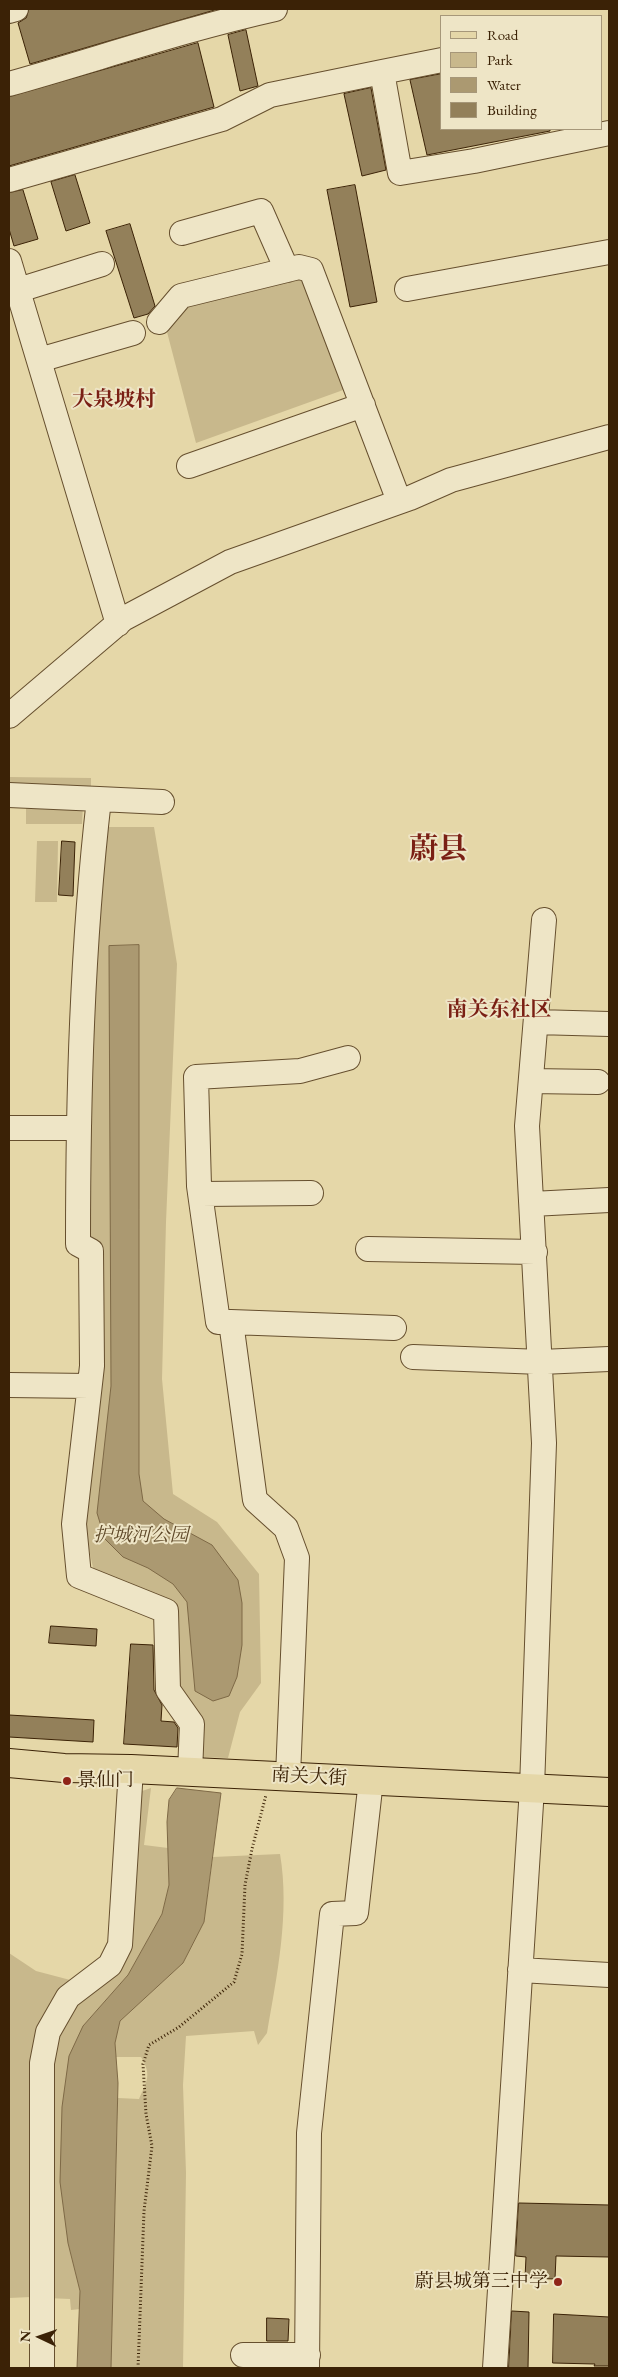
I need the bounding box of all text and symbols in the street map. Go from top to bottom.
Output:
legend [440,15,603,130]
text: Road [487,25,518,44]
text: Park [487,50,513,69]
text: Water [487,75,521,94]
text: Building [487,100,537,119]
district label: 大泉坡村 [72,387,156,413]
district label: 蔚县 [409,833,467,867]
district label: 南关东社区 [447,997,551,1023]
park label: 护城河公园 [94,1525,188,1547]
street label: 南关大街 [270,1764,348,1790]
place label: 景仙门 [77,1770,134,1792]
marker: 景仙门 [61,1775,73,1787]
place label: 蔚县城第三中学 [415,2271,548,2293]
marker: 蔚县城第三中学 [552,2276,564,2288]
north arrow [15,2312,65,2362]
text: N [16,2330,34,2342]

